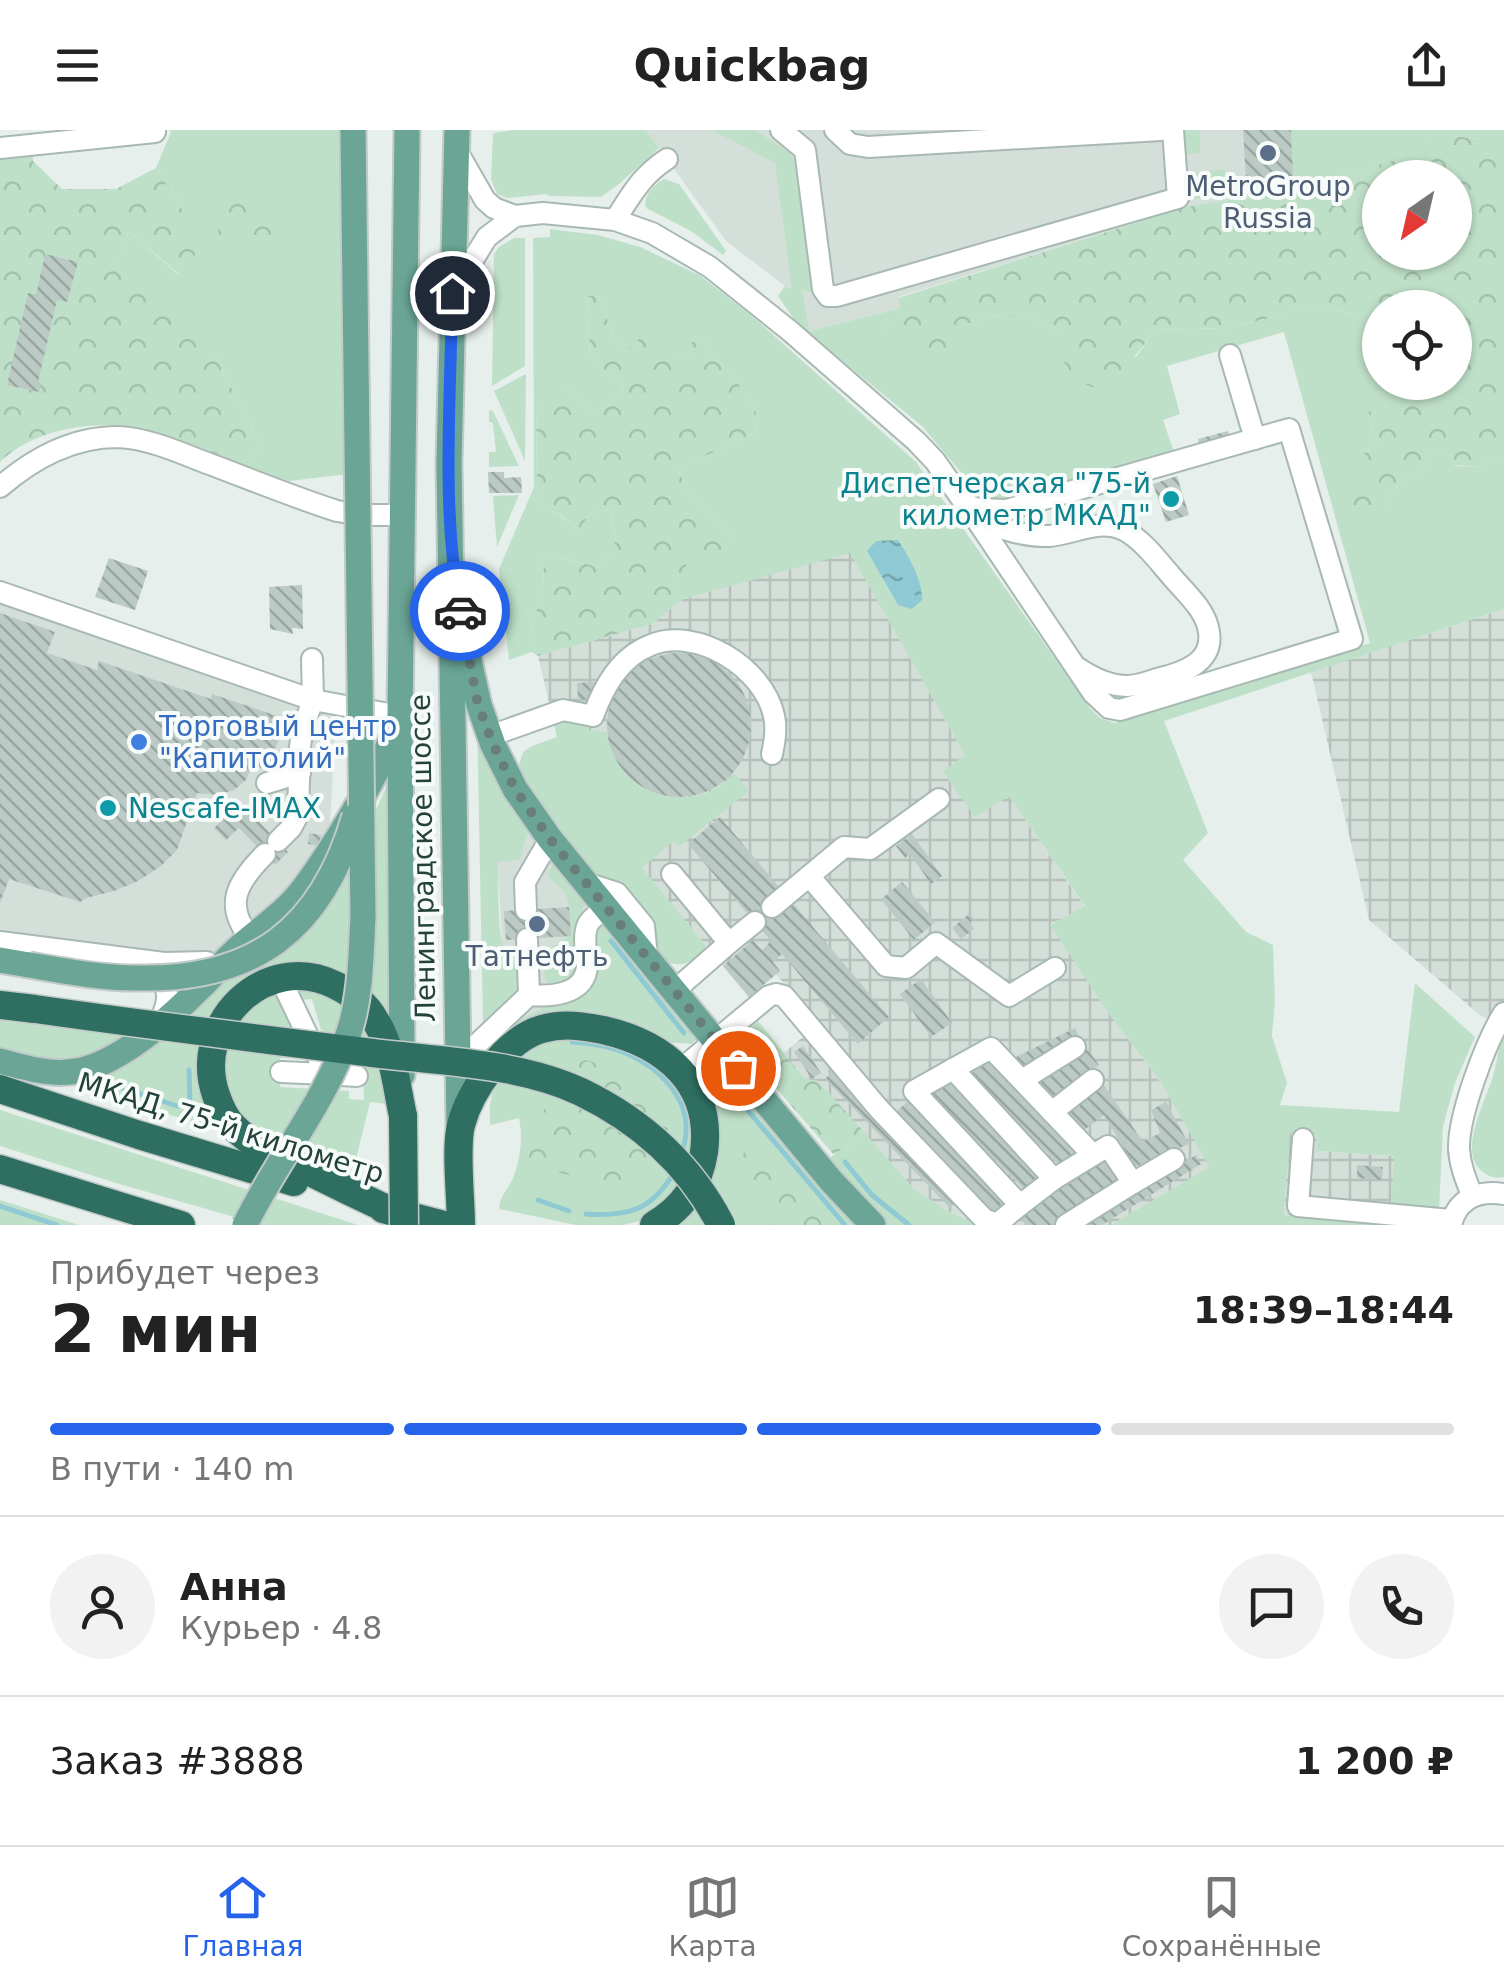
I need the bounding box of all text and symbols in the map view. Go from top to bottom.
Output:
icon: menu [50,38,105,93]
icon: share [1399,38,1454,93]
text: Quickbag [633,39,871,92]
marker: MetroGroup Russia [1257,142,1279,164]
north arrow [1362,160,1472,270]
map controls [1362,160,1472,400]
place label: MetroGroup Russia [1185,170,1351,235]
pin [410,251,495,336]
icon: home [425,266,480,321]
button: locate [1362,290,1472,400]
place label: Диспетчерская "75-й километр МКАД" [840,467,1151,532]
marker: Диспетчерская "75-й километр МКАД" [1160,488,1182,510]
courier [410,561,510,661]
icon: car [433,584,488,639]
street label: Ленинградское шоссе [404,694,442,1022]
place label: Торговый центр "Капитолий" [158,710,397,775]
marker: Торговый центр "Капитолий" [128,731,150,753]
place label: Nescafe-IMAX [128,792,321,825]
marker: Nescafe-IMAX [97,797,119,819]
marker: Татнефть [526,913,548,935]
place label: Татнефть [465,940,608,973]
pin [696,1026,781,1111]
icon: bag [711,1041,766,1096]
street label: МКАД, 75-й километр [74,1066,388,1190]
text: Прибудет через [50,1254,320,1292]
text: 18:39–18:44 [1193,1288,1454,1332]
text: 2 мин [50,1292,261,1367]
text: В пути · 140 m [50,1450,294,1488]
button: person [50,1554,155,1659]
button: chat [1219,1554,1324,1659]
button: phone [1349,1554,1454,1659]
text: Анна [180,1565,288,1609]
text: Курьер · 4.8 [180,1609,382,1647]
text: Заказ #3888 [50,1739,305,1783]
text: 1 200 ₽ [1295,1739,1454,1783]
tab: Главная [183,1870,303,1963]
tab: Карта [669,1870,757,1963]
tab: Сохранённые [1122,1870,1321,1963]

